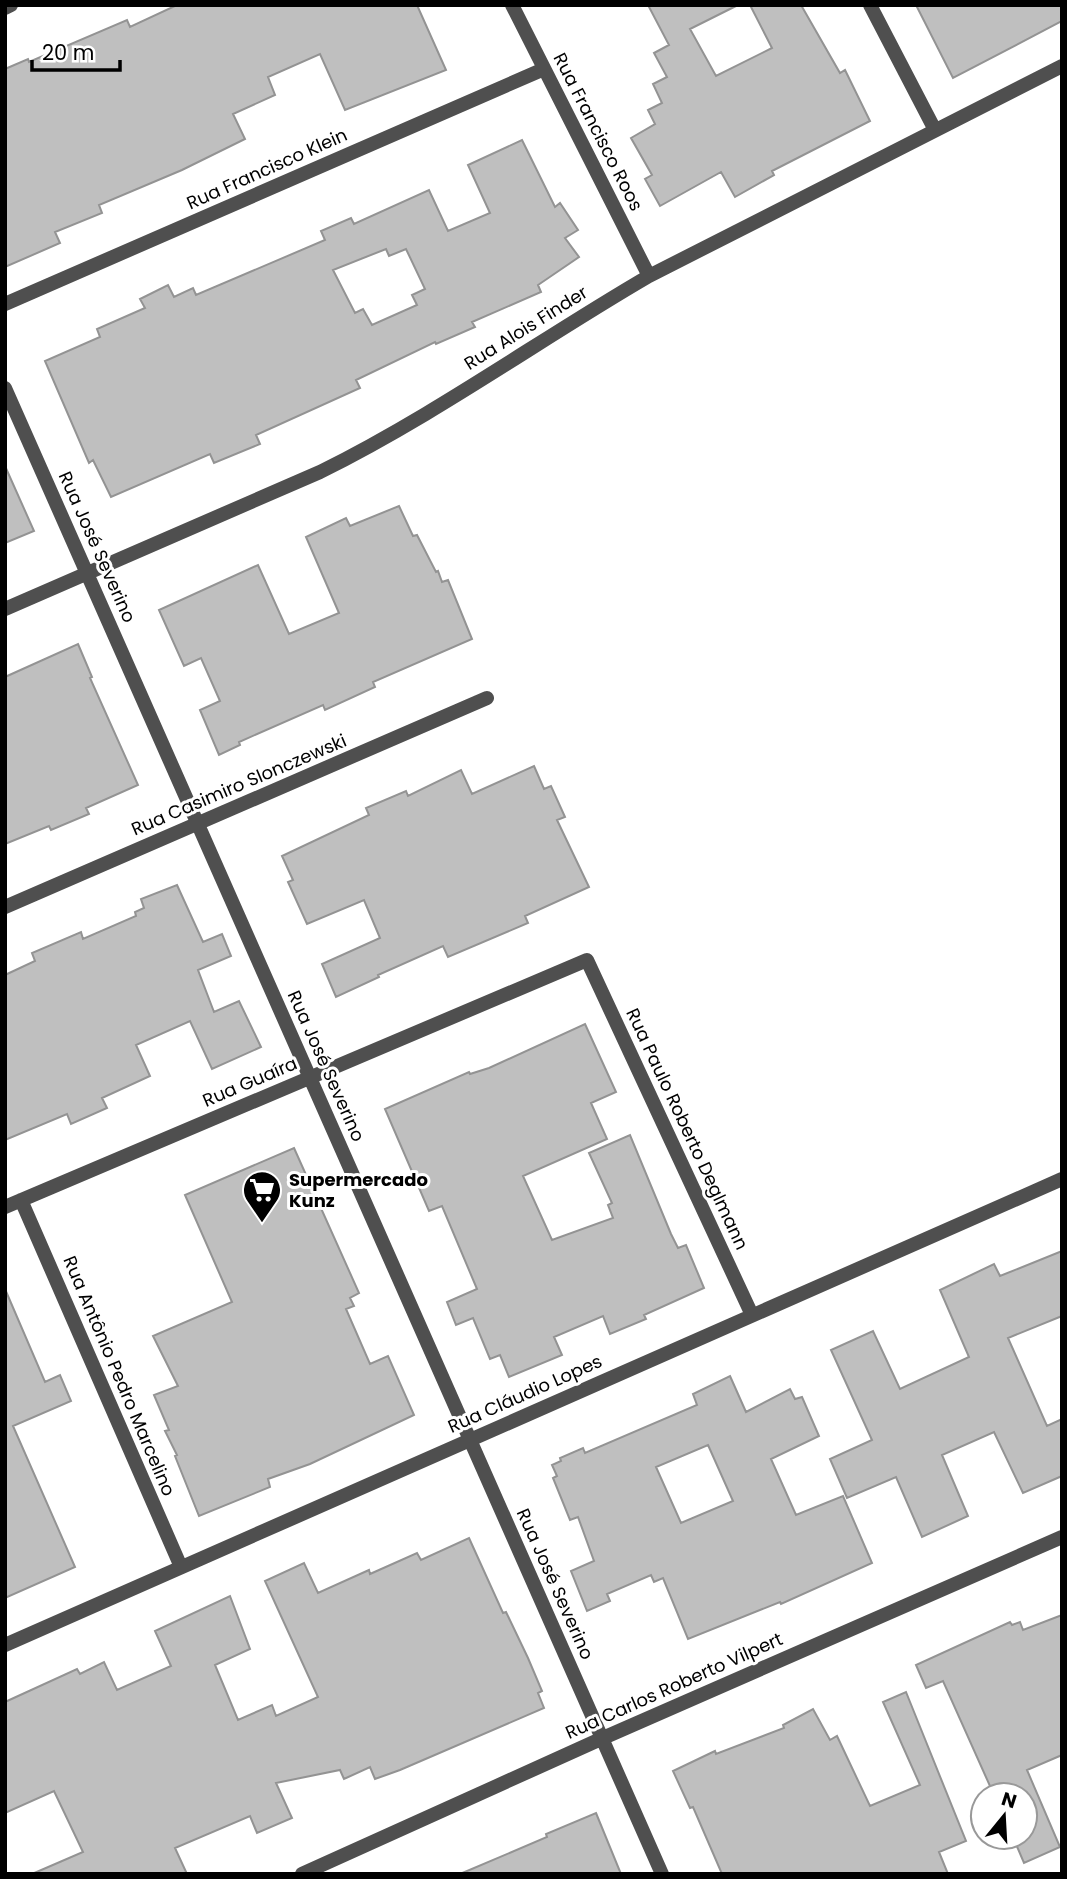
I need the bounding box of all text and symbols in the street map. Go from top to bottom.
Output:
scale bar [32,28,119,72]
text: 20 m [42,38,95,67]
street label: Rua Francisco Roos [548,48,649,215]
street label: Rua Francisco Klein [183,122,351,215]
street label: Rua Alois Finder [459,279,592,376]
street label: Rua José Severino [53,467,142,626]
street label: Rua Casimiro Slonczewski [127,728,350,841]
street label: Rua José Severino [282,986,371,1145]
street label: Rua Paulo Roberto Deglmann [620,1004,755,1254]
street label: Rua Guaíra [199,1050,301,1113]
place label: Supermercado Kunz [289,1167,428,1213]
supermarket icon: Supermercado Kunz [241,1169,283,1224]
street label: Rua Antônio Pedro Marcelino [57,1252,181,1500]
street label: Rua Cláudio Lopes [444,1348,606,1439]
street label: Rua José Severino [511,1504,600,1663]
street label: Rua Carlos Roberto Vilpert [561,1626,786,1745]
north arrow [969,1781,1039,1851]
text: N [998,1785,1020,1815]

